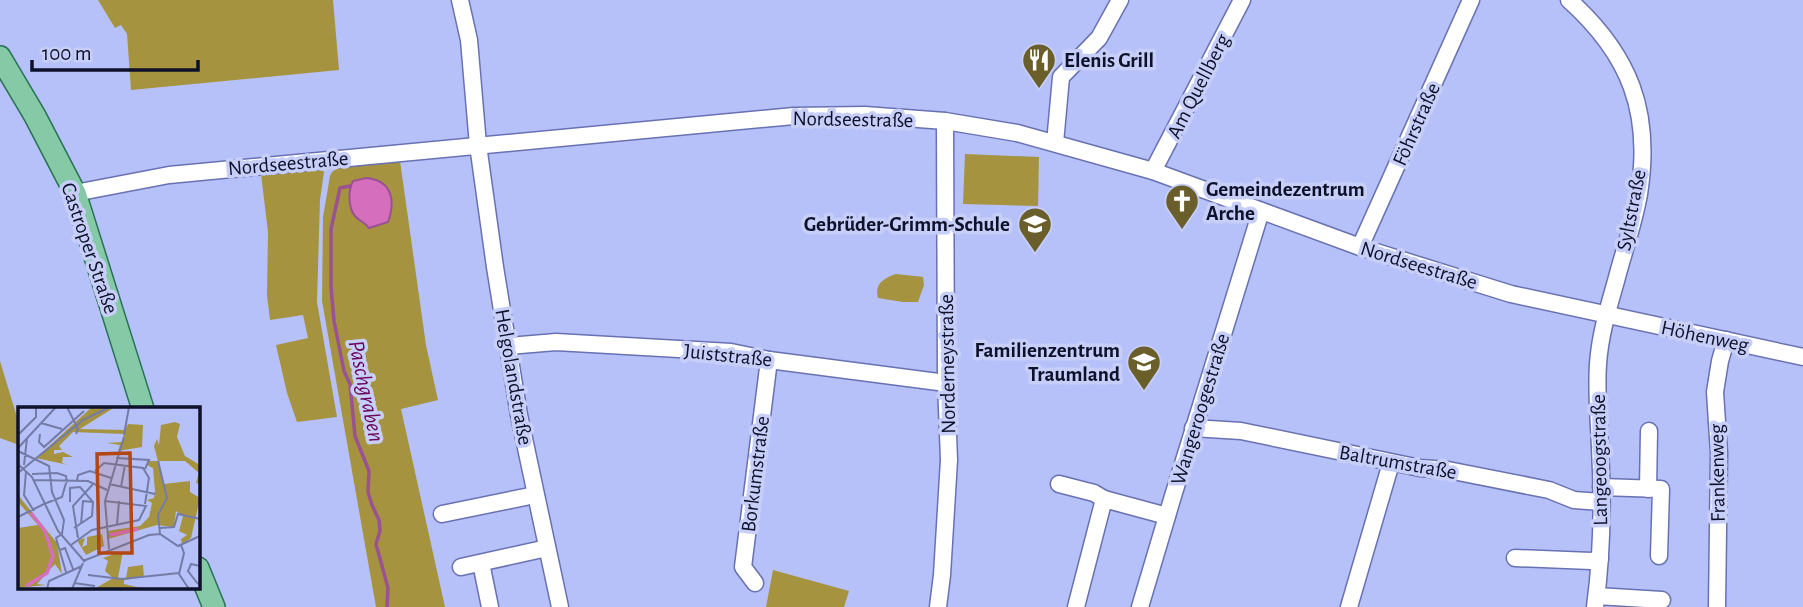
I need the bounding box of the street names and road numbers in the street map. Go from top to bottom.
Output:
street label: Am Quellberg [1163,30,1234,142]
street label: Föhrstraße [1389,80,1444,169]
street label: Nordseestraße [792,108,914,131]
street label: Nordseestraße [227,148,349,179]
street label: Syltstraße [1613,168,1650,253]
street label: Castroper Straße [57,180,122,316]
street label: Nordseestraße [1358,238,1480,293]
street label: Norderneystraße [936,294,959,434]
street label: Helgolandstraße [491,307,536,447]
street label: Höhenweg [1659,317,1751,356]
street label: Wangeroogestraße [1167,331,1234,487]
street label: Juiststraße [683,340,773,371]
street label: Langeoogstraße [1588,394,1611,526]
street label: Borkumstraße [738,415,773,533]
street label: Frankenweg [1706,423,1729,522]
street label: Baltrumstraße [1337,442,1458,483]

